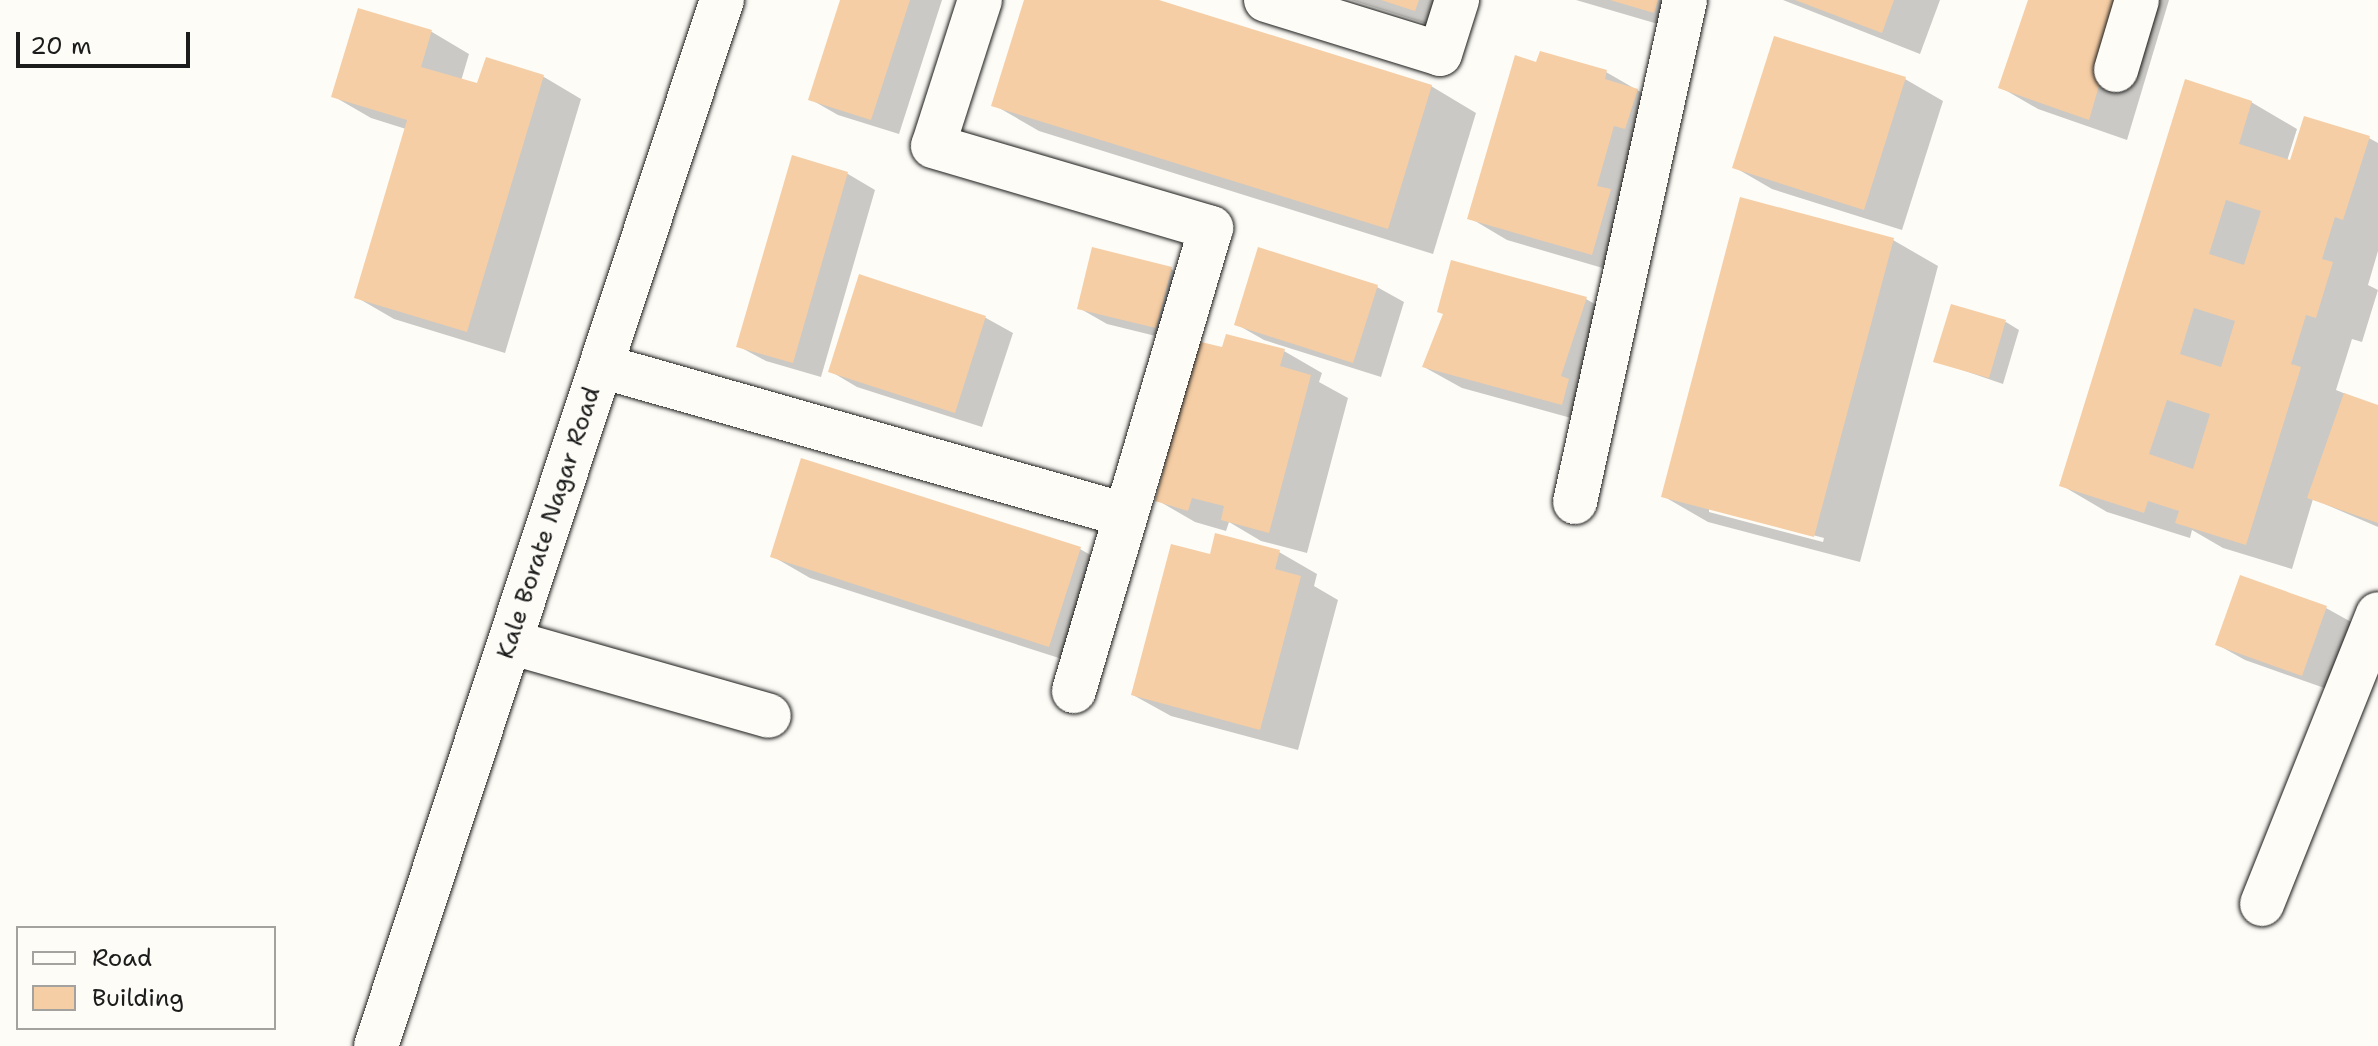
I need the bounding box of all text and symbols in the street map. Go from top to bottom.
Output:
scale bar [20,16,194,66]
text: 20 m [30,30,92,62]
street label: Kale Borate Nagar Road [491,383,607,663]
legend [16,926,276,1030]
text: Road [92,942,152,974]
text: Building [92,982,184,1014]

